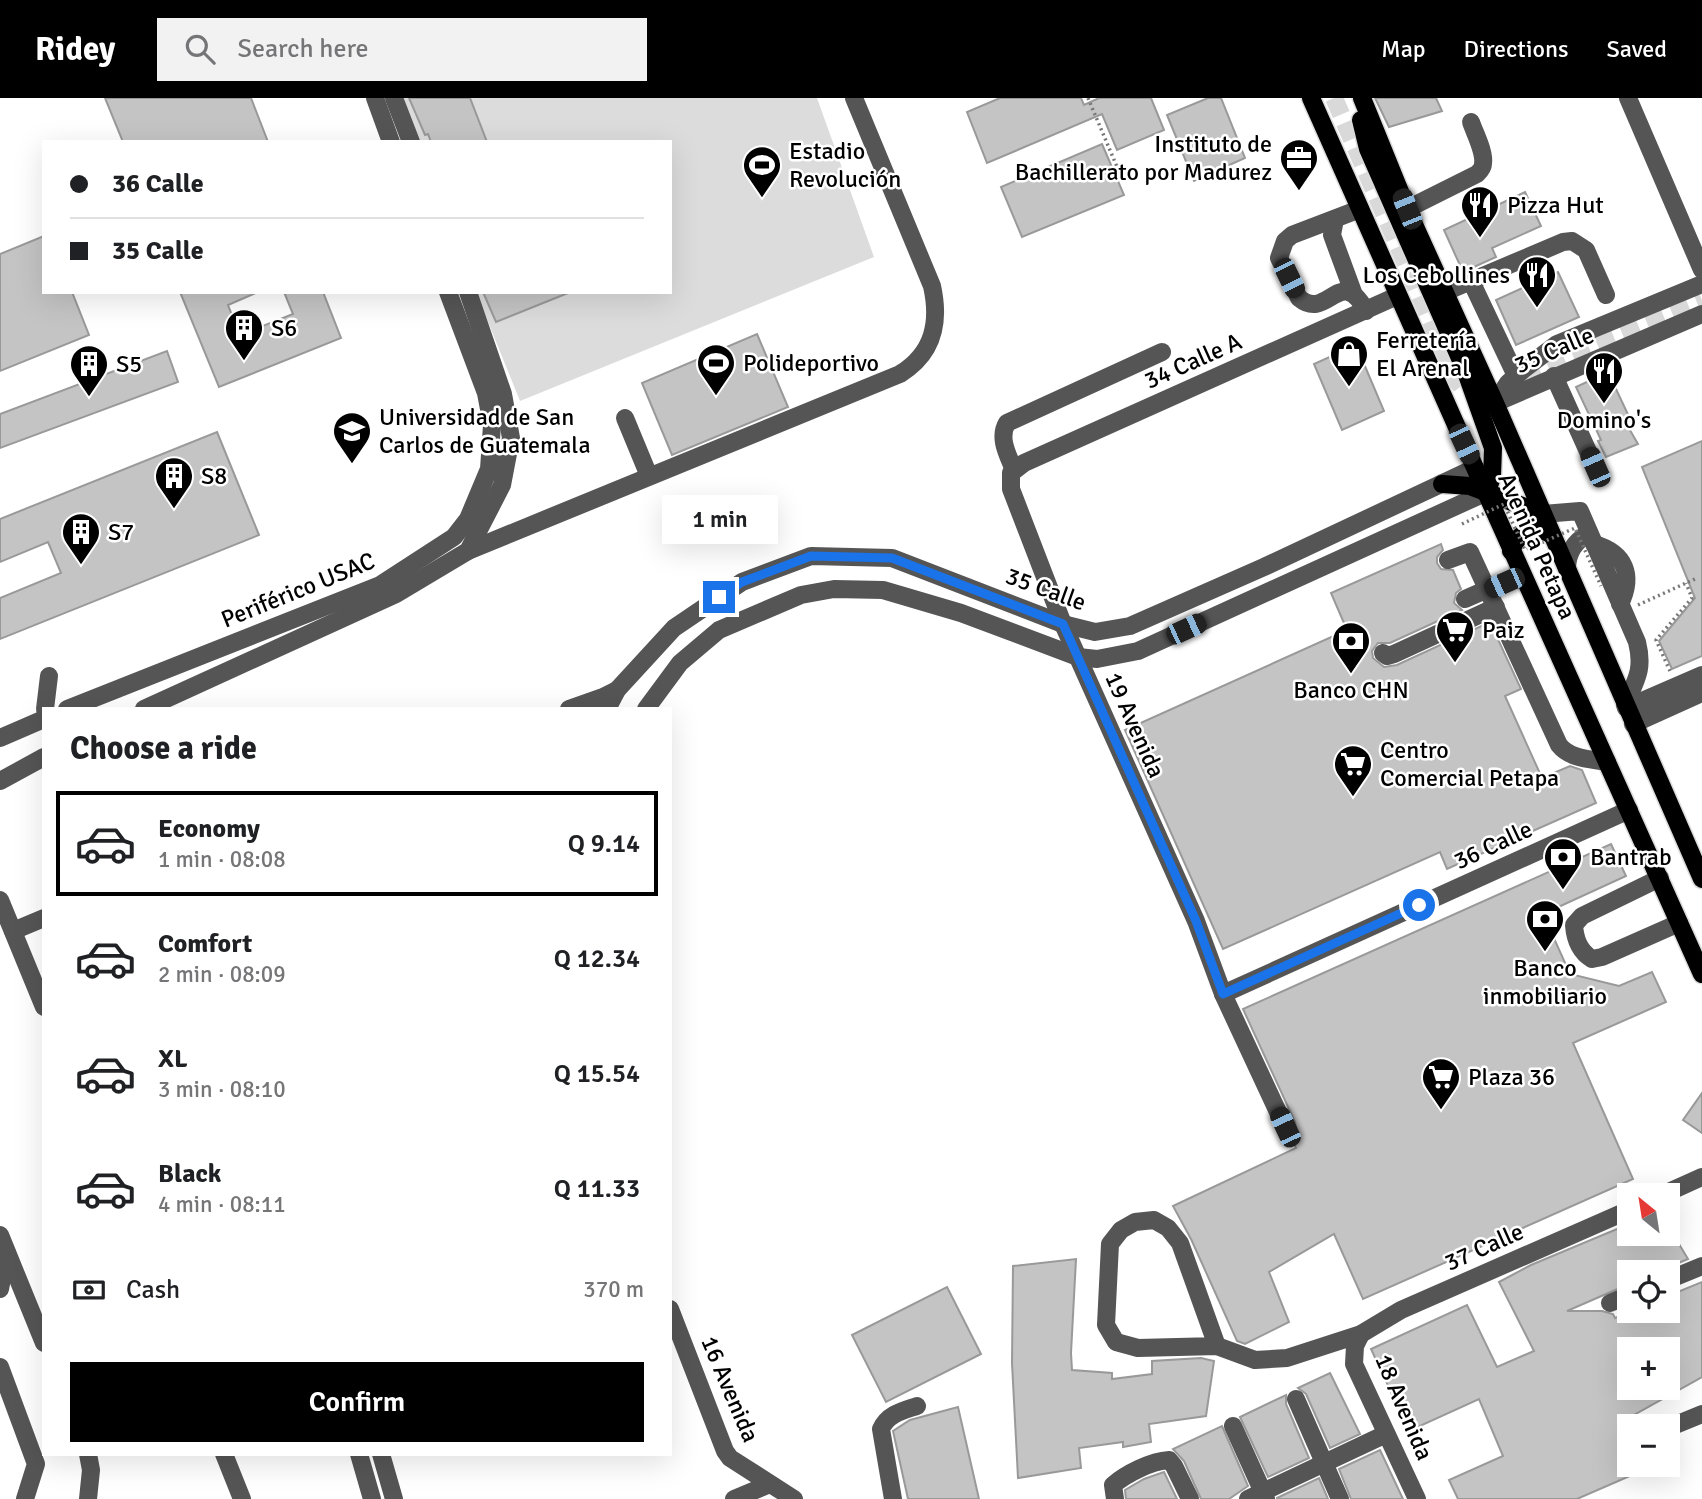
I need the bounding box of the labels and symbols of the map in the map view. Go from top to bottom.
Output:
place label: Instituto de Bachillerato por Madurez [1015,129,1272,187]
place label: Estadio Revolución [789,136,901,194]
office icon: Instituto de Bachillerato por Madurez [1278,137,1320,192]
sports icon: Estadio Revolución [741,144,783,199]
restaurant icon: Pizza Hut [1459,184,1501,239]
car [1390,186,1425,232]
place label: Pizza Hut [1507,190,1604,220]
restaurant icon: Los Cebollines [1516,254,1558,309]
car [1271,255,1308,301]
place label: Los Cebollines [1363,260,1510,290]
building icon: S6 [223,307,265,362]
place label: S6 [271,313,297,343]
street label: 35 Calle [1510,320,1598,380]
place label: Ferretería El Arenal [1376,325,1477,383]
street label: 34 Calle A [1140,326,1247,396]
shop icon: Ferretería El Arenal [1328,333,1370,388]
sports icon: Polideportivo [695,342,737,397]
building icon: S5 [68,343,110,398]
place label: Polideportivo [743,348,879,378]
place label: S5 [116,349,142,379]
restaurant icon: Domino's [1583,350,1625,405]
place label: Universidad de San Carlos de Guatemala [379,402,591,460]
place label: Domino's [1557,405,1651,435]
school or university icon: Universidad de San Carlos de Guatemala [331,410,373,465]
car [1446,421,1483,467]
car [1577,444,1614,490]
building icon: S8 [153,455,195,510]
place label: S8 [201,461,227,491]
street label: Avenida Petapa [1491,468,1583,624]
callout: 1 min [661,496,777,545]
building icon: S7 [60,511,102,566]
place label: S7 [108,517,134,547]
street label: Periférico USAC [217,545,379,635]
street label: 35 Calle [1002,561,1090,617]
car [1481,565,1528,601]
route end [703,581,735,613]
supermarket icon: Paiz [1434,609,1476,664]
car [1163,611,1210,647]
place label: Paiz [1482,615,1525,645]
bank icon: Banco CHN [1330,620,1372,675]
street label: 19 Avenida [1098,667,1172,783]
place label: Banco CHN [1293,675,1409,705]
place label: Centro Comercial Petapa [1380,735,1559,793]
supermarket icon: Centro Comercial Petapa [1332,743,1374,798]
street label: 36 Calle [1449,814,1537,876]
bank icon: Bantrab [1542,836,1584,891]
place label: Bantrab [1590,842,1672,872]
route start [1403,889,1435,921]
bank icon: Banco inmobiliario [1524,898,1566,953]
place label: Banco inmobiliario [1483,953,1607,1011]
supermarket icon: Plaza 36 [1420,1056,1462,1111]
place label: Plaza 36 [1468,1062,1555,1092]
car [1267,1104,1304,1150]
north arrow [1617,1183,1680,1246]
street label: 37 Calle [1440,1216,1528,1278]
street label: 16 Avenida [694,1331,766,1447]
street label: 18 Avenida [1368,1349,1440,1465]

